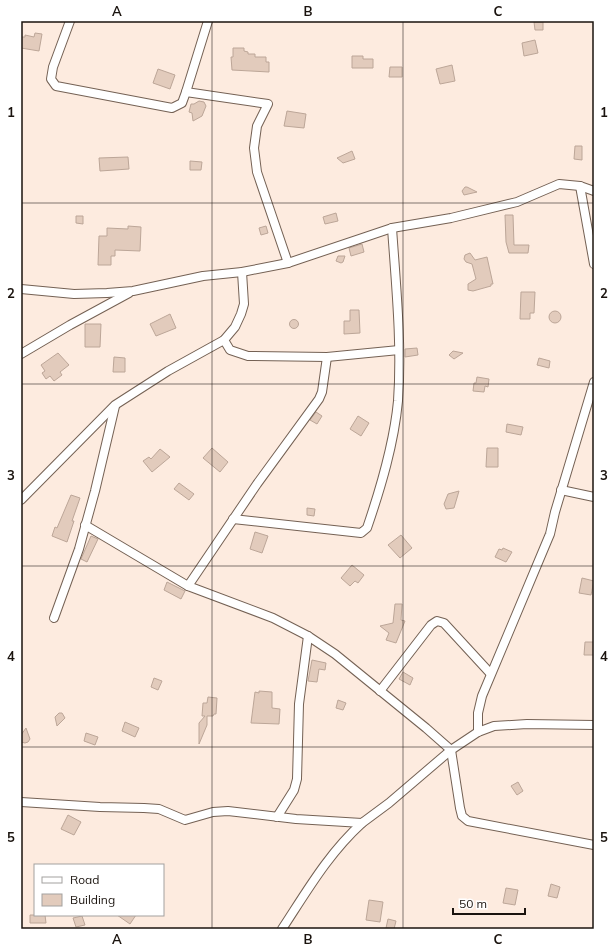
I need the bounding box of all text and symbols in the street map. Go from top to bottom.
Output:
text: A [112,3,122,19]
text: B [304,3,313,19]
text: C [494,3,503,19]
text: 1 [7,104,15,120]
text: 1 [600,104,608,120]
text: 2 [7,285,15,301]
text: 2 [600,285,608,301]
text: 3 [7,467,15,483]
text: 3 [600,467,608,483]
text: 4 [7,648,15,664]
text: 4 [600,648,608,664]
text: 5 [7,829,15,845]
text: 5 [600,829,608,845]
legend [34,864,164,916]
text: Road [70,872,99,887]
scale bar [453,890,525,916]
text: Building [70,892,115,907]
text: 50 m [459,896,487,911]
text: A [112,931,122,947]
text: B [304,931,313,947]
text: C [494,931,503,947]

